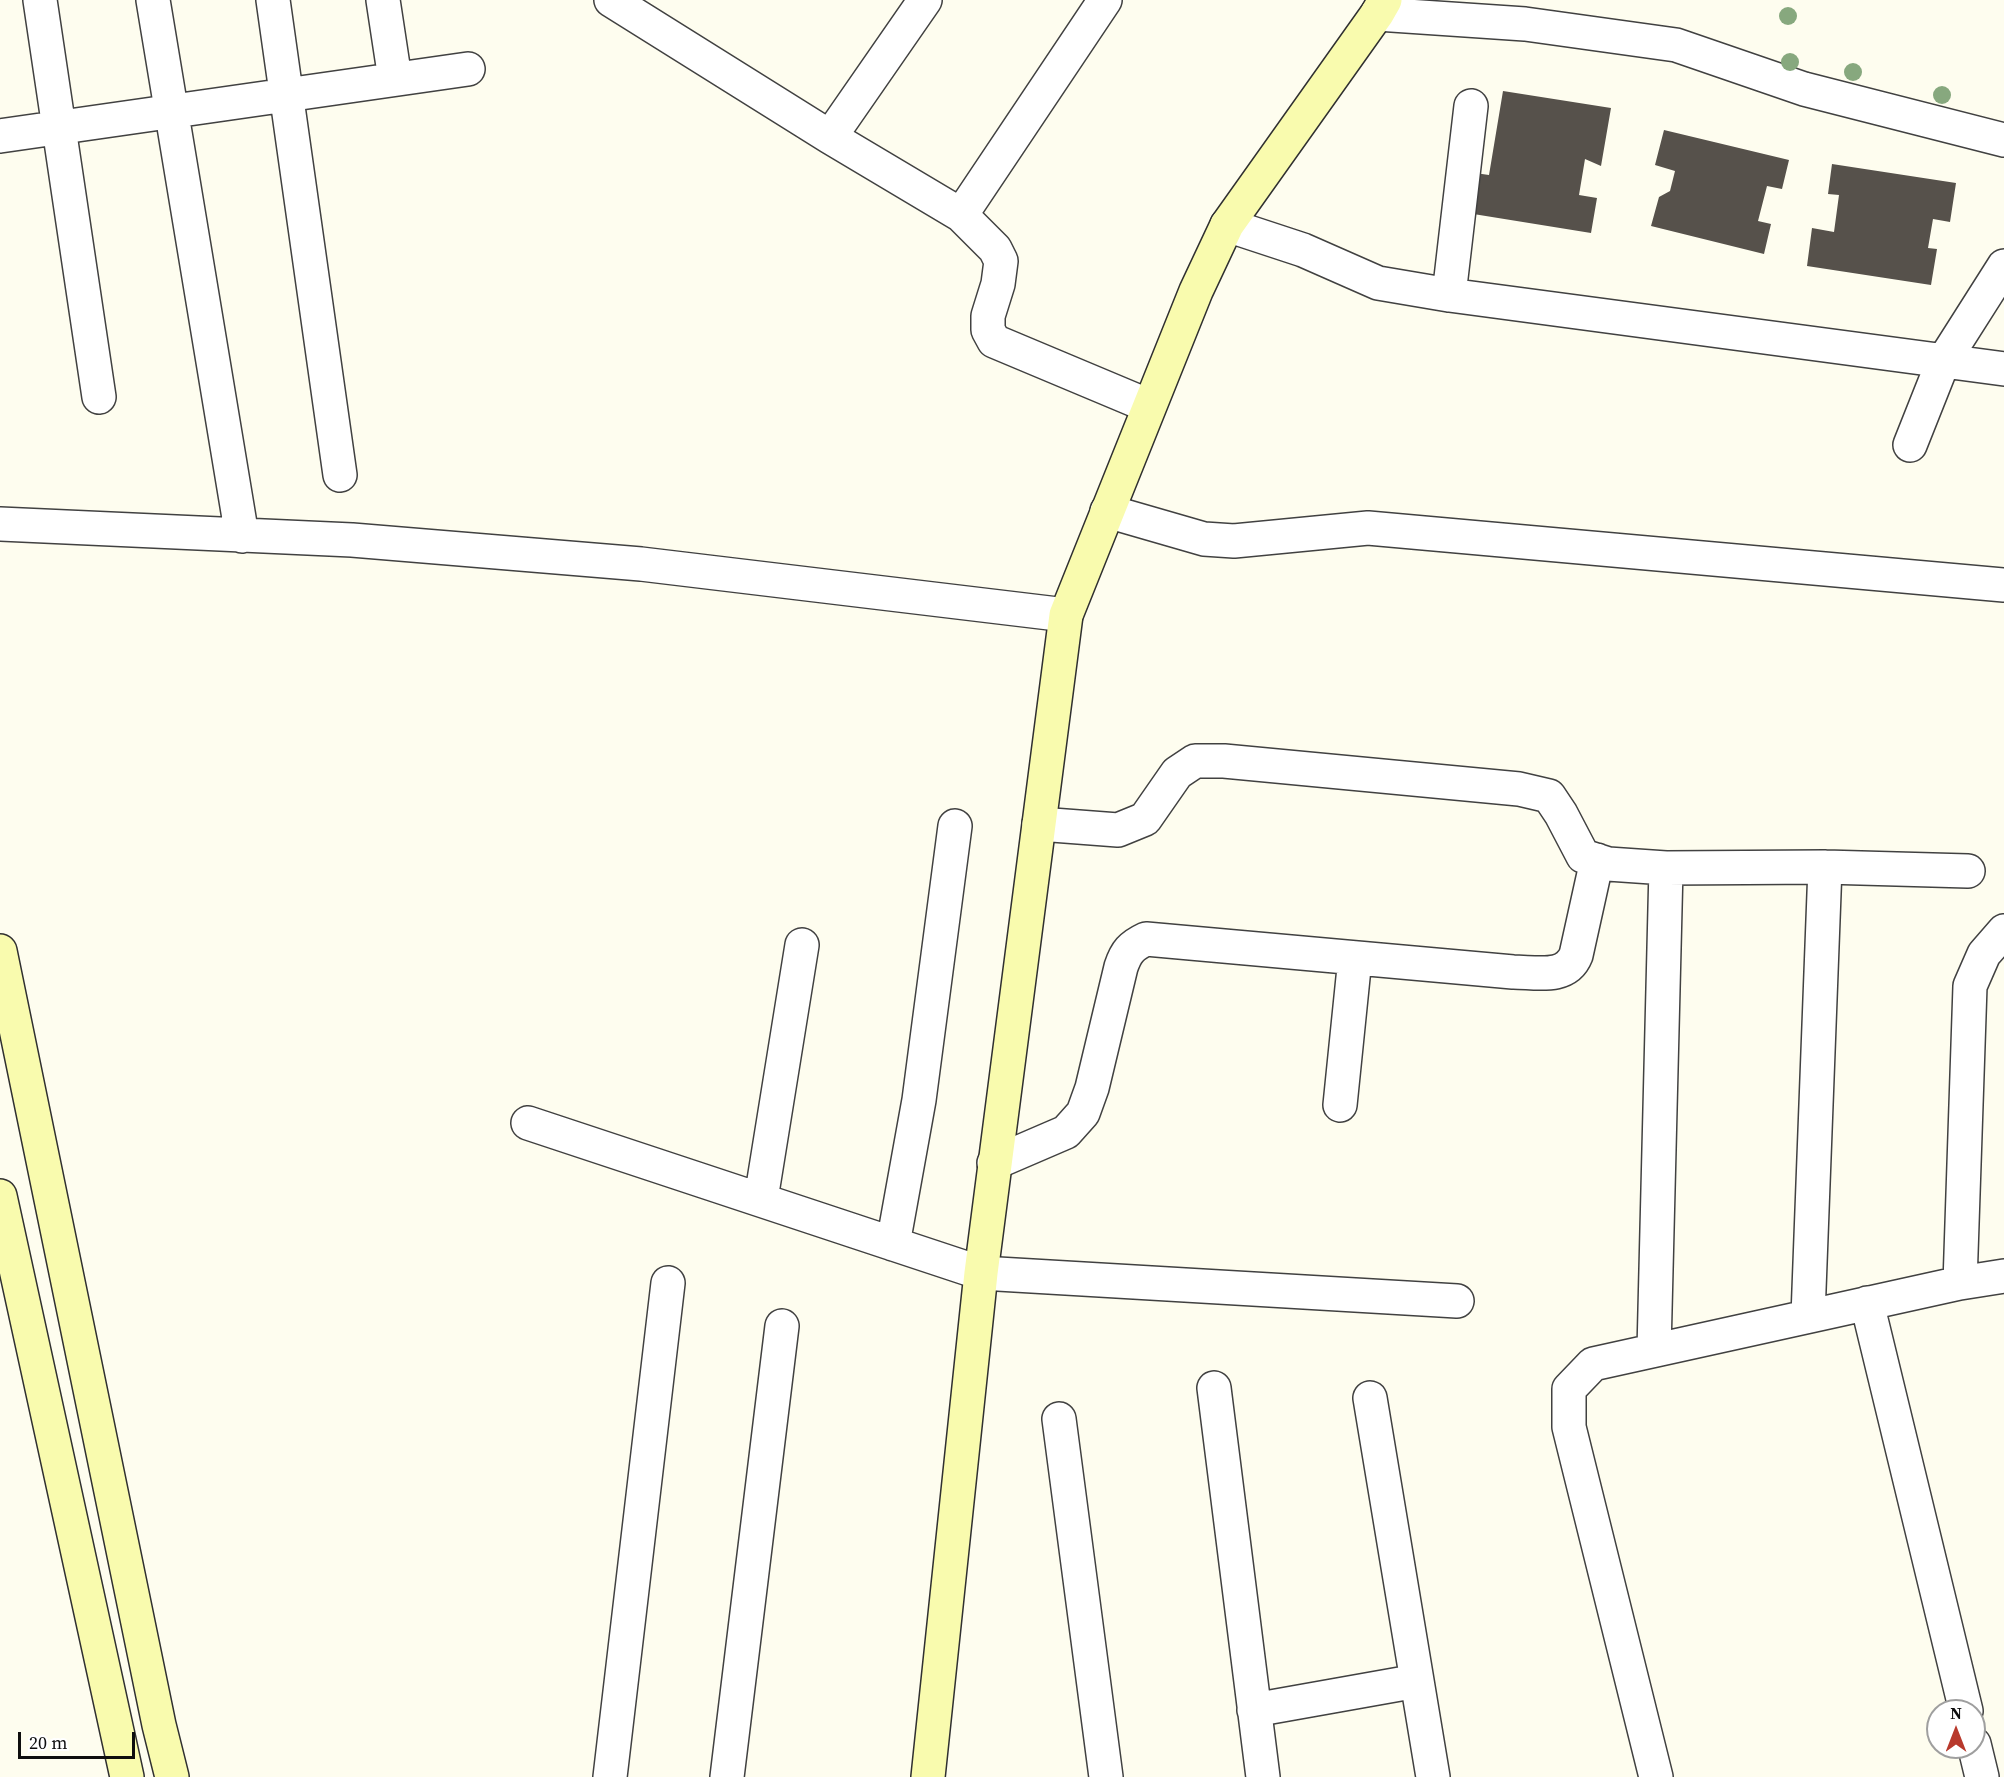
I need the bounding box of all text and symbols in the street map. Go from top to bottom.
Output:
north arrow [1926,1699,1986,1759]
text: N [1950,1702,1962,1724]
scale bar [21,1720,138,1758]
text: 20 m [29,1730,67,1755]

